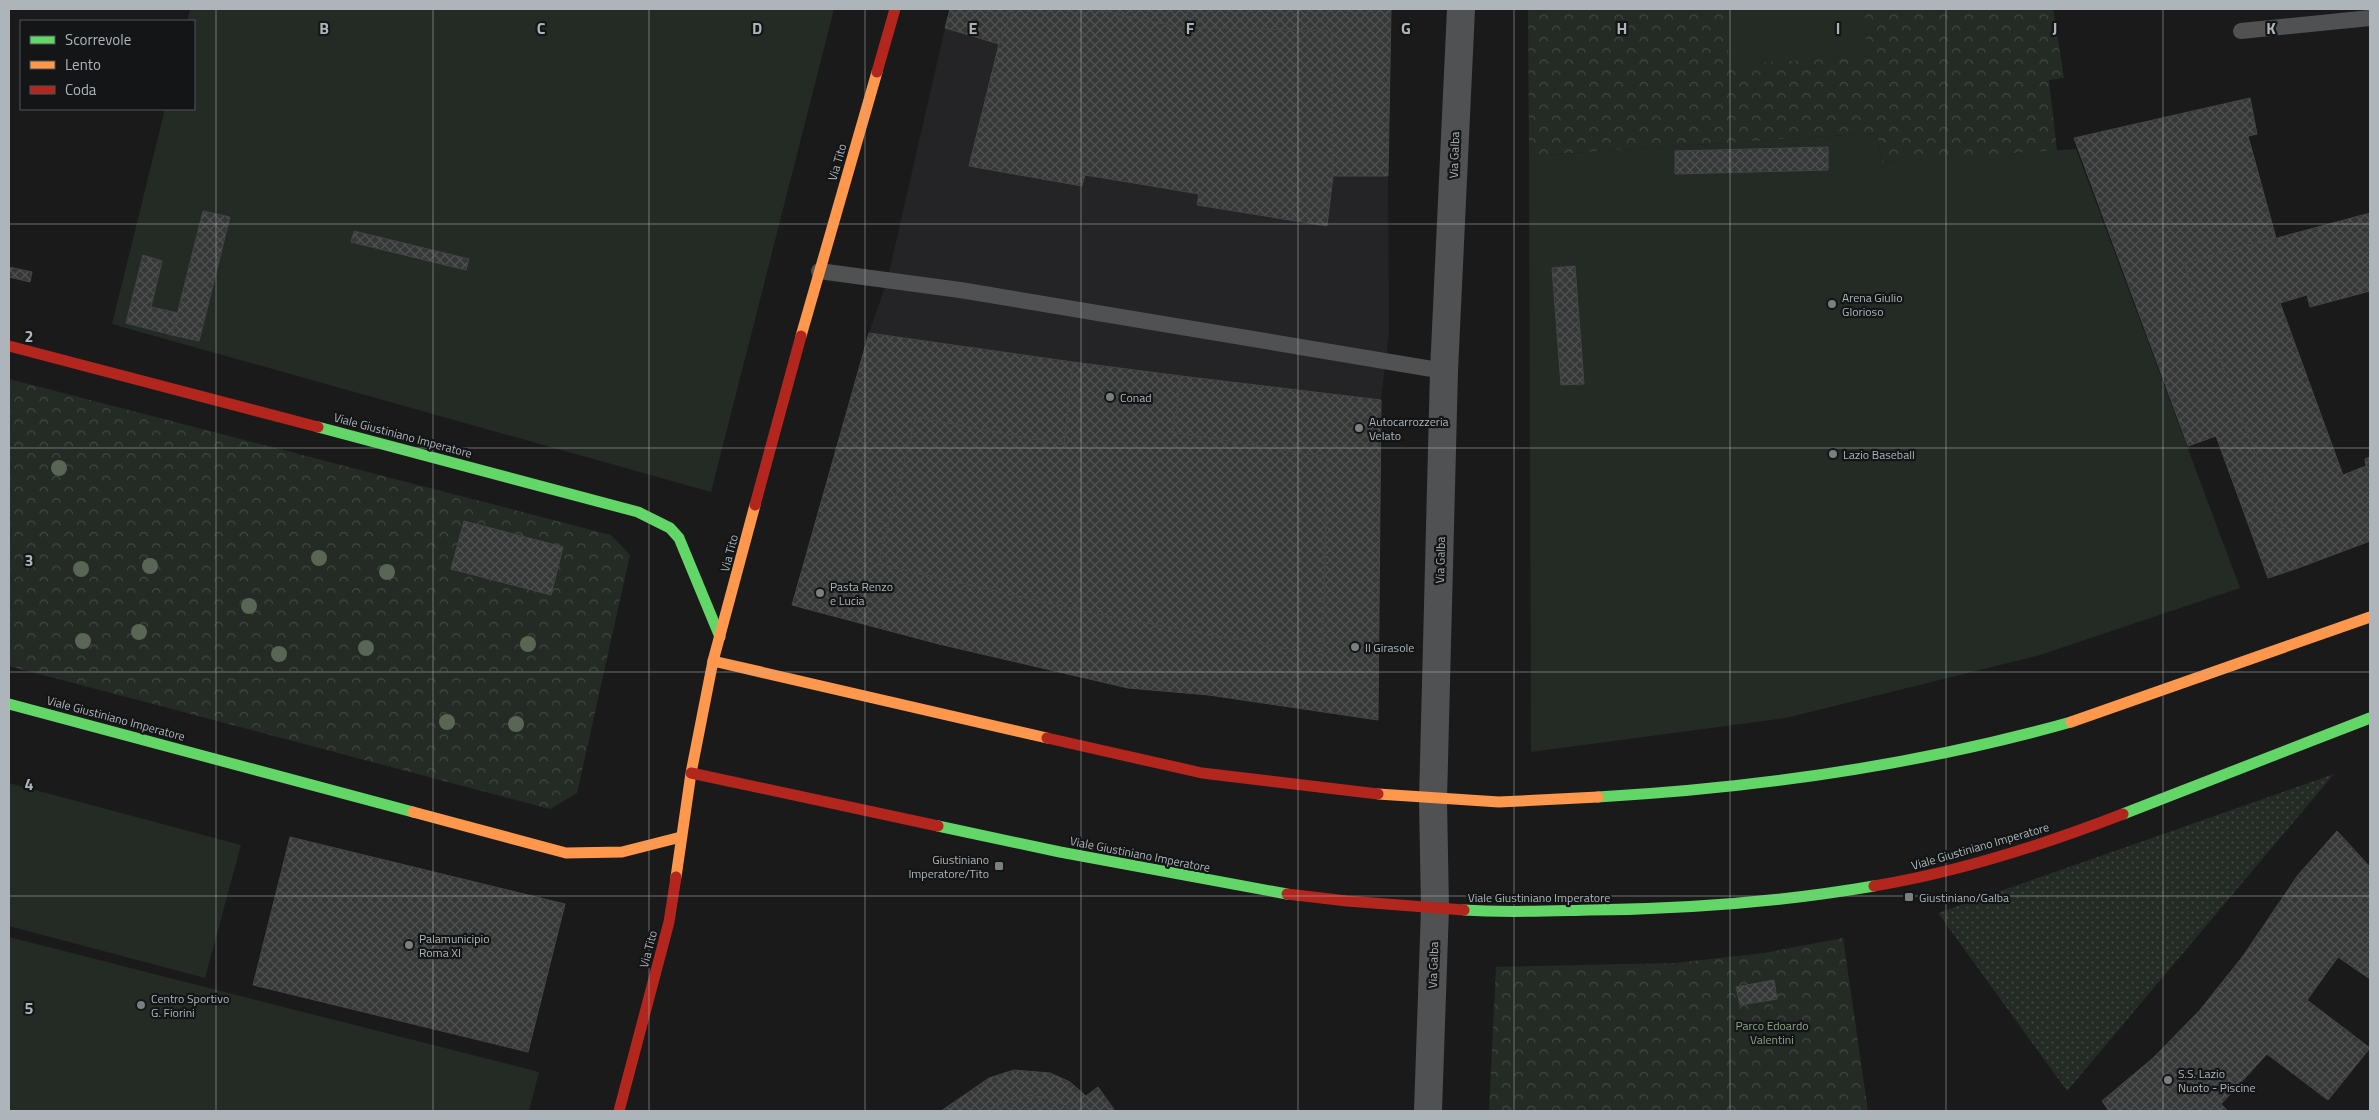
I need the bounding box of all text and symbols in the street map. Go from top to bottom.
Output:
text: B [319,16,329,40]
text: C [537,16,546,40]
text: D [752,16,762,40]
text: E [969,16,978,40]
text: F [1186,16,1195,40]
text: G [1401,16,1411,40]
text: H [1617,16,1627,40]
text: I [1836,16,1840,40]
text: J [2053,16,2057,40]
text: K [2266,16,2276,40]
legend [20,20,195,110]
text: Scorrevole [65,28,131,51]
text: Lento [65,53,101,76]
text: Coda [65,78,97,101]
street label: Via Galba [1444,131,1464,179]
street label: Via Tito [823,141,851,183]
place label: Arena Giulio Glorioso [1842,288,1902,321]
marker: Arena Giulio Glorioso [1826,298,1838,310]
text: 2 [25,324,33,348]
place label: Conad [1120,388,1152,407]
marker: Conad [1104,391,1116,403]
street label: Viale Giustiniano Imperatore [332,407,474,463]
place label: Autocarrozzeria Velato [1369,412,1449,445]
marker: Autocarrozzeria Velato [1353,422,1365,434]
place label: Lazio Baseball [1843,445,1915,464]
marker: Lazio Baseball [1827,448,1839,460]
street label: Via Tito [715,532,743,574]
street label: Via Galba [1430,536,1450,584]
text: 3 [25,548,33,572]
place label: Pasta Renzo e Lucia [830,577,893,610]
marker: Pasta Renzo e Lucia [814,587,826,599]
place label: Il Girasole [1365,638,1414,657]
marker: Il Girasole [1349,641,1361,653]
street label: Viale Giustiniano Imperatore [45,690,187,746]
text: 4 [25,772,34,796]
street label: Viale Giustiniano Imperatore [1909,817,2051,875]
street label: Viale Giustiniano Imperatore [1068,831,1212,877]
place label: Giustiniano Imperatore/Tito [908,850,989,883]
marker: Giustiniano Imperatore/Tito [993,860,1005,872]
street label: Viale Giustiniano Imperatore [1468,888,1610,907]
place label: Giustiniano/Galba [1919,888,2009,907]
marker: Giustiniano/Galba [1903,891,1915,903]
street label: Via Tito [634,928,662,970]
place label: Palamunicipio Roma XI [419,929,489,962]
marker: Palamunicipio Roma XI [403,939,415,951]
street label: Via Galba [1423,941,1443,989]
place label: Centro Sportivo G. Fiorini [151,989,229,1022]
text: 5 [25,996,34,1020]
marker: Centro Sportivo G. Fiorini [135,999,147,1011]
park label: Parco Edoardo Valentini [1735,1016,1809,1049]
place label: S.S. Lazio Nuoto - Piscine [2178,1064,2256,1097]
marker: S.S. Lazio Nuoto - Piscine [2162,1074,2174,1086]

